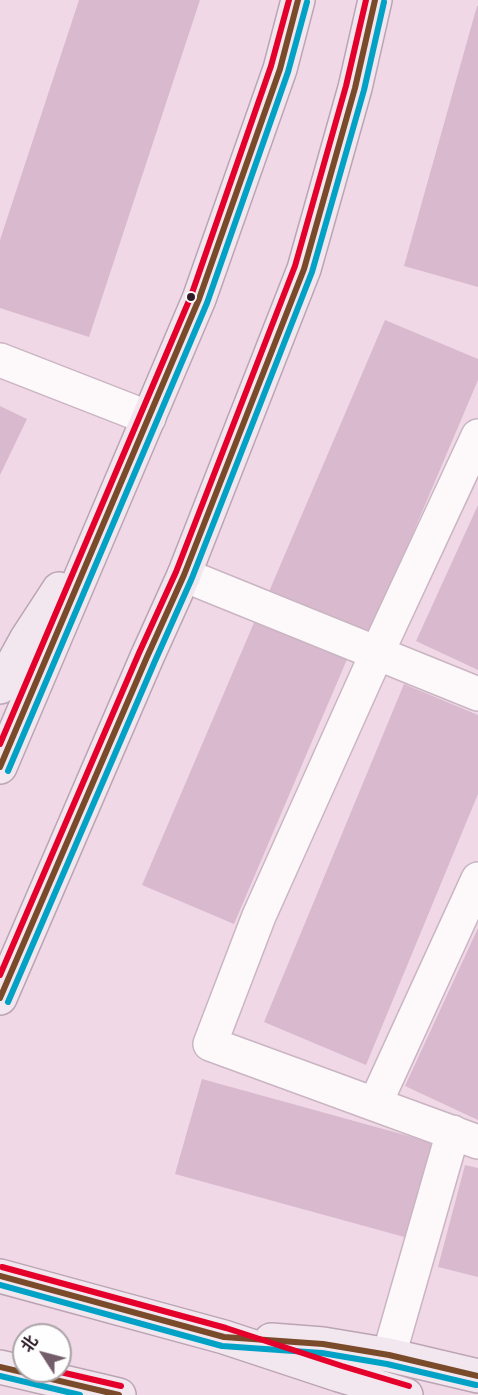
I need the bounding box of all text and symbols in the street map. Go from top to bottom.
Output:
unlabelled marker [185,291,197,303]
north arrow [12,1323,72,1383]
text: 北 [16,1331,41,1355]

